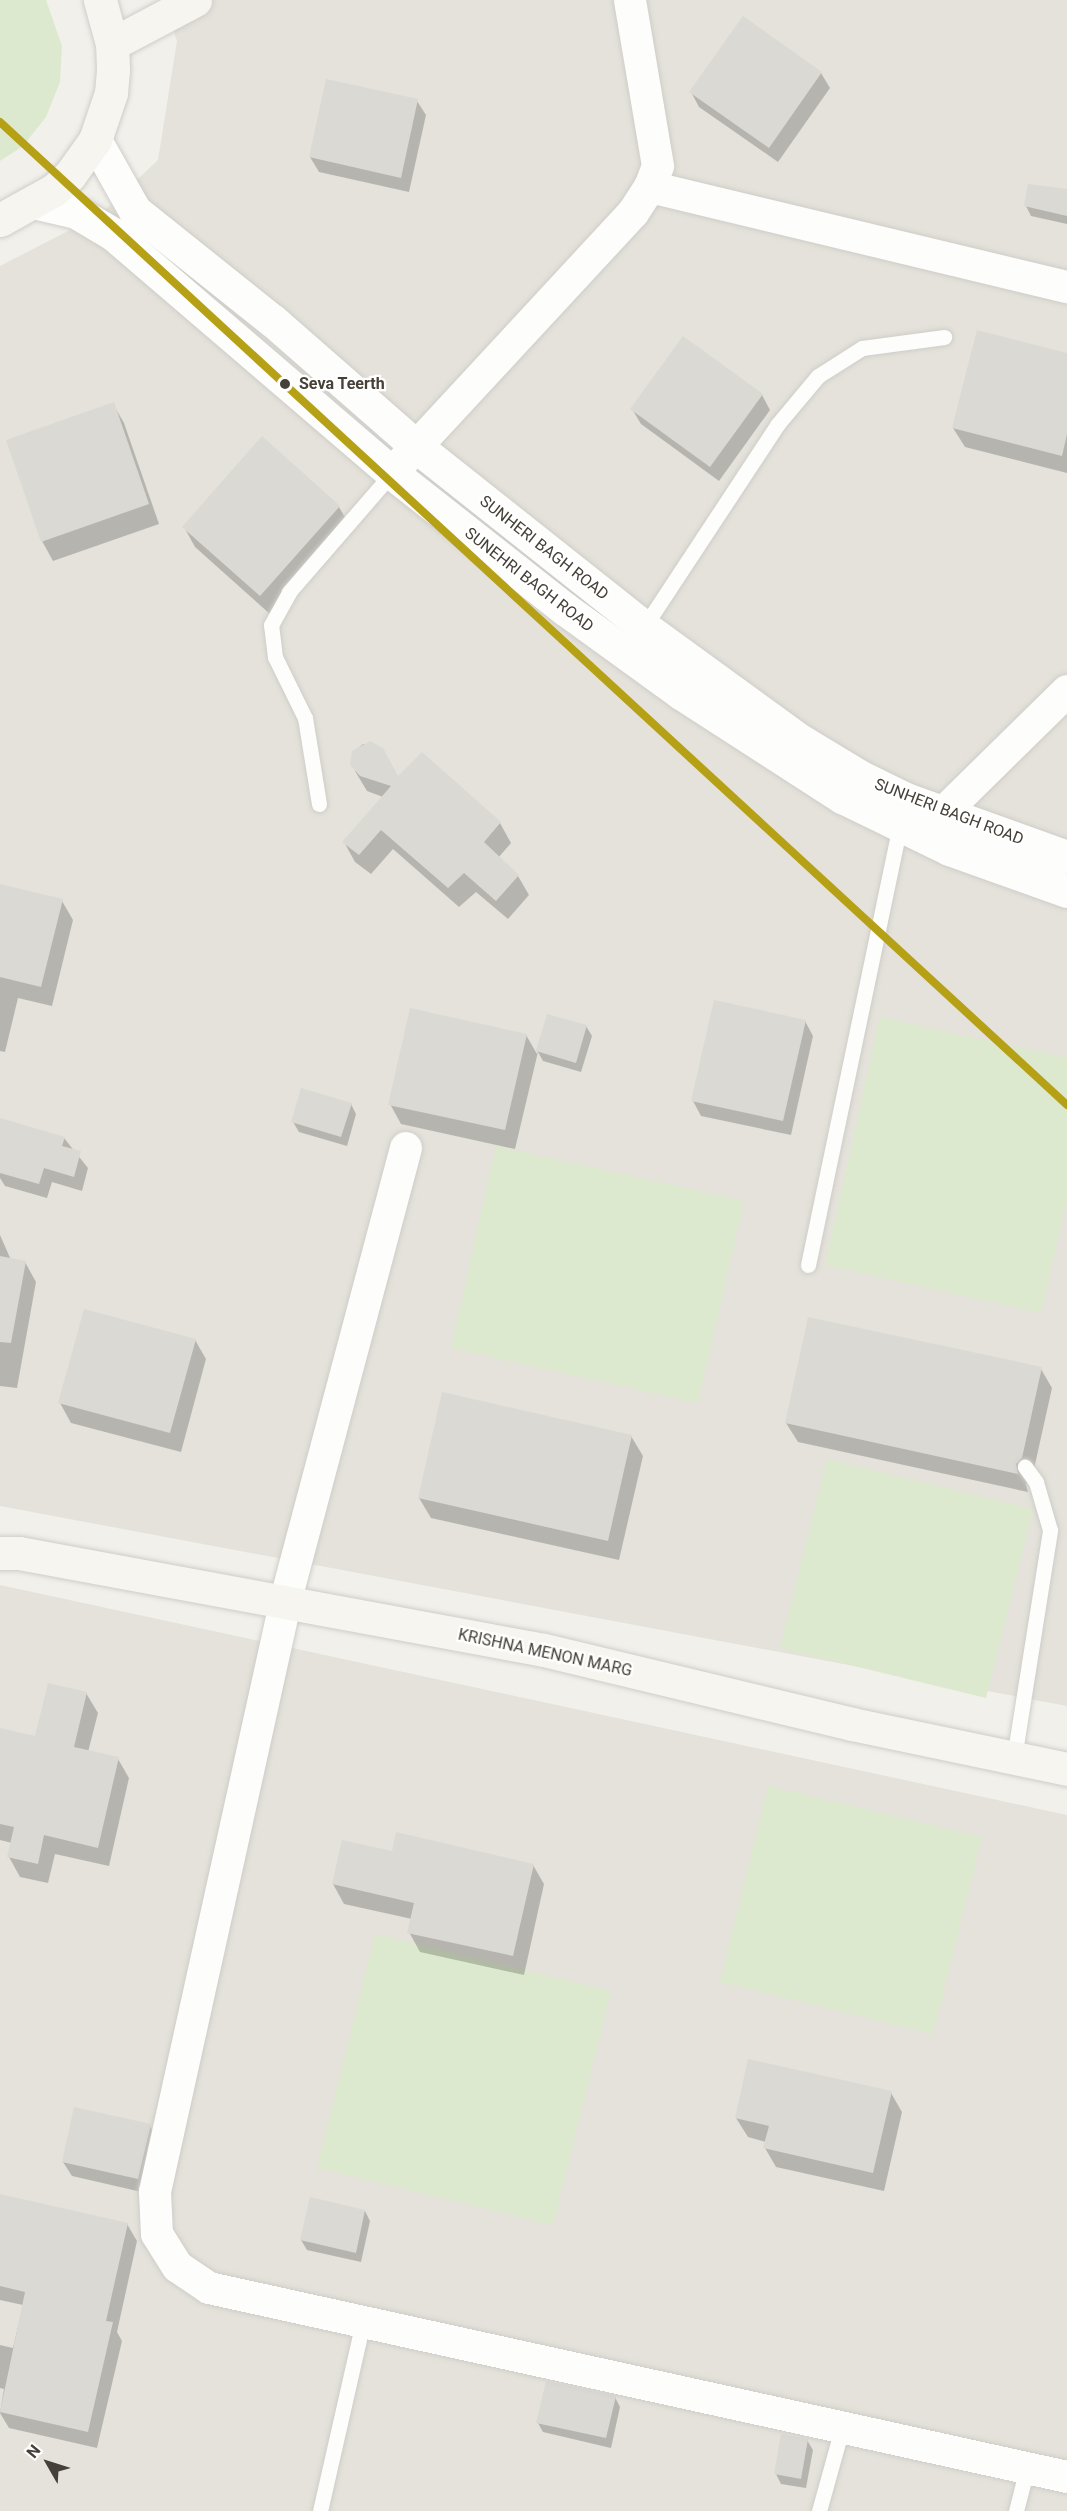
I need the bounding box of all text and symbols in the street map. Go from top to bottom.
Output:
place label: Seva Teerth [299,374,385,394]
marker: Seva Teerth [276,375,294,393]
street label: SUNHERI BAGH ROAD [476,492,612,604]
street label: SUNEHRI BAGH ROAD [461,524,597,636]
street label: SUNHERI BAGH ROAD [872,775,1026,849]
street label: KRISHNA MENON MARG [456,1625,634,1681]
north arrow [18,2433,78,2493]
text: N [23,2441,45,2462]

